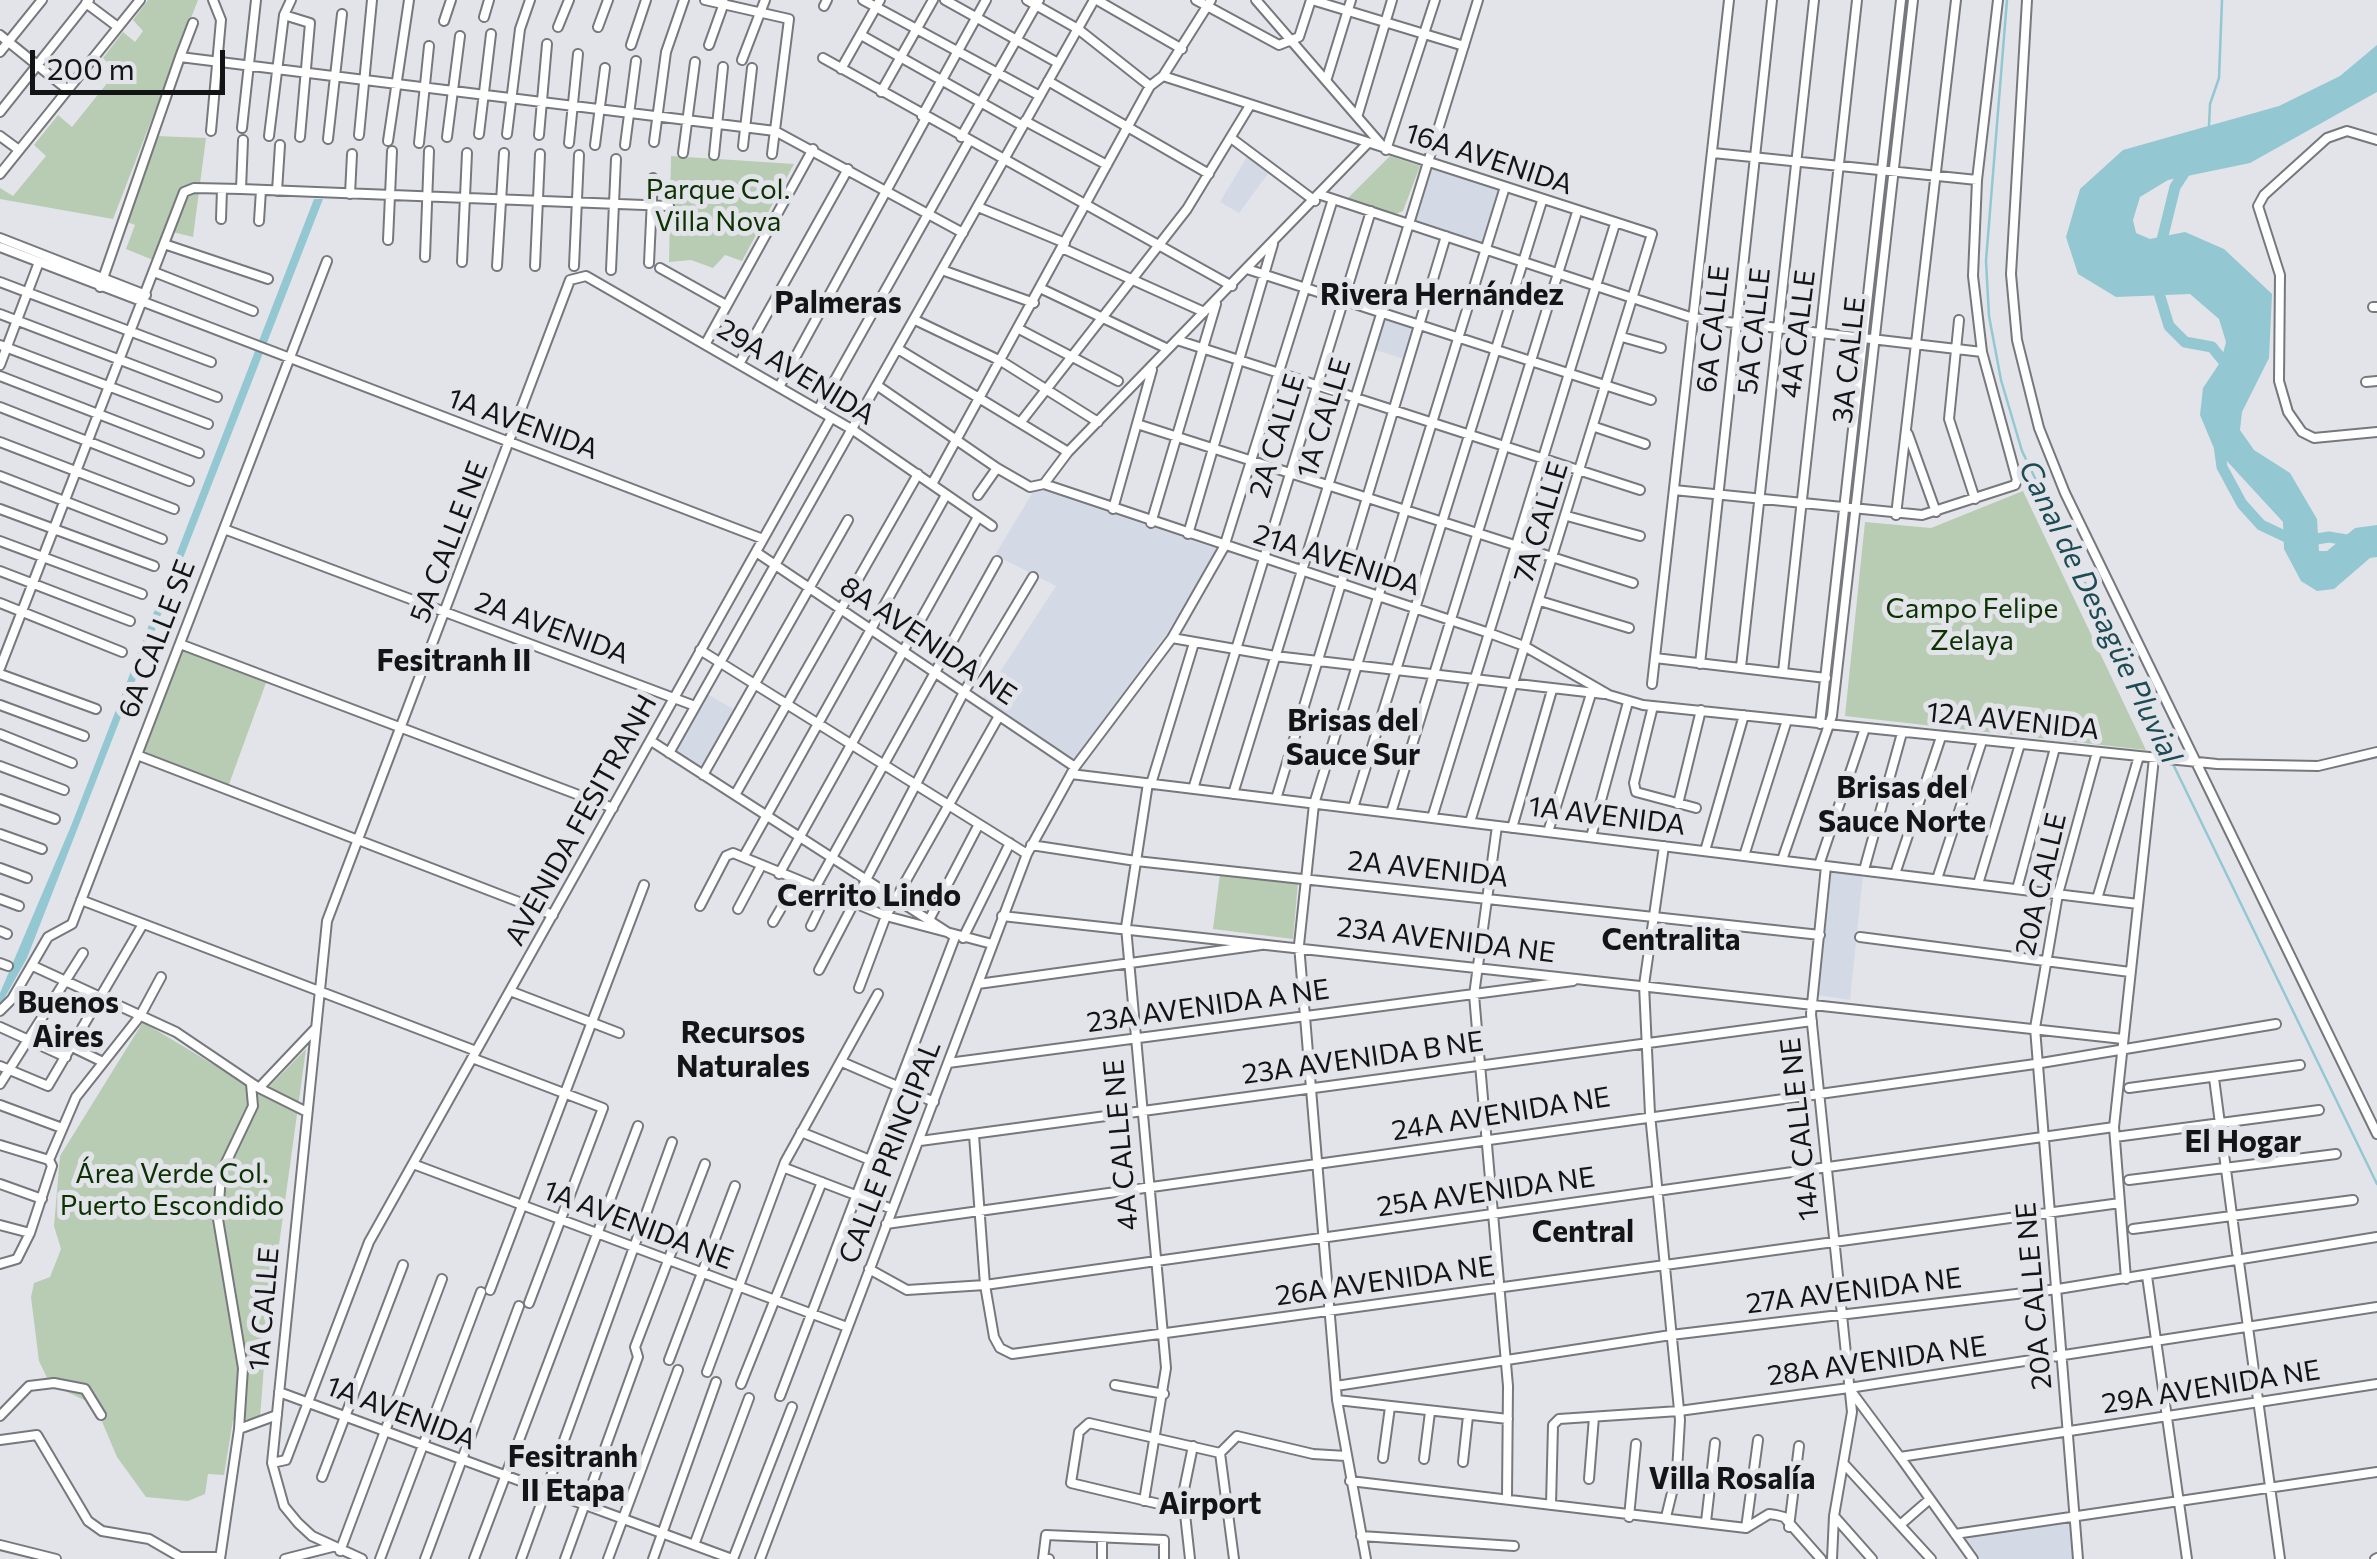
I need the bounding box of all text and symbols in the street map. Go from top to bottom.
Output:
scale bar [35,30,230,92]
text: 200 m [47,49,135,86]
street label: 16A AVENIDA [1401,116,1577,202]
park label: Parque Col. Villa Nova [646,173,790,239]
street label: 6A CALLE [1690,263,1736,395]
street label: 5A CALLE [1731,266,1777,396]
street label: 4A CALLE [1773,268,1823,400]
district label: Rivera Hernández [1320,277,1564,313]
district label: Palmeras [774,285,902,321]
street label: 3A CALLE [1826,295,1872,425]
street label: 29A AVENIDA [711,312,881,432]
street label: 1A CALLE [1290,354,1358,482]
street label: 2A CALLE [1242,370,1312,502]
street label: 1A AVENIDA [443,381,603,467]
water label: Canal de Desagüe Pluvial [2011,455,2189,769]
street label: 5A CALLE NE [403,456,495,628]
street label: 7A CALLE [1507,458,1575,586]
street label: 21A AVENIDA [1249,517,1425,603]
street label: 6A CALLE SE [111,555,203,723]
street label: 8A AVENIDA NE [834,570,1022,712]
street label: 2A AVENIDA [470,585,634,671]
park label: Campo Felipe Zelaya [1886,592,2058,658]
district label: Fesitranh II [377,643,531,679]
street label: AVENIDA FESITRANH [498,689,664,951]
street label: 12A AVENIDA [1925,695,2101,747]
district label: Brisas del Sauce Sur [1286,703,1420,774]
district label: Brisas del Sauce Norte [1818,770,1986,840]
street label: 1A AVENIDA [1527,790,1687,842]
street label: 20A CALLE [2008,810,2074,958]
street label: 2A AVENIDA [1346,844,1510,894]
district label: Cerrito Lindo [777,878,961,914]
street label: 23A AVENIDA NE [1335,910,1557,970]
district label: Centralita [1601,922,1741,958]
street label: 23A AVENIDA A NE [1085,972,1331,1040]
district label: Buenos Aires [17,985,119,1056]
district label: Recursos Naturales [676,1015,810,1086]
street label: 23A AVENIDA B NE [1240,1024,1486,1092]
street label: CALLE PRINCIPAL [832,1036,948,1268]
street label: 14A CALLE NE [1774,1036,1826,1222]
street label: 4A CALLE NE [1097,1058,1145,1232]
street label: 24A AVENIDA NE [1389,1080,1613,1148]
district label: El Hogar [2185,1124,2301,1160]
park label: Área Verde Col. Puerto Escondido [60,1157,284,1223]
street label: 25A AVENIDA NE [1375,1160,1597,1224]
street label: 1A AVENIDA NE [538,1173,738,1277]
street label: 20A CALLE NE [2009,1201,2059,1391]
district label: Central [1532,1214,1634,1250]
street label: 1A CALLE [242,1246,286,1372]
street label: 26A AVENIDA NE [1273,1249,1497,1313]
street label: 27A AVENIDA NE [1744,1261,1964,1321]
street label: 28A AVENIDA NE [1765,1329,1989,1393]
street label: 29A AVENIDA NE [2099,1353,2323,1421]
street label: 1A AVENIDA [321,1369,481,1457]
district label: Fesitranh II Etapa [508,1439,638,1510]
district label: Villa Rosalía [1649,1461,1815,1497]
district label: Airport [1158,1486,1262,1522]

